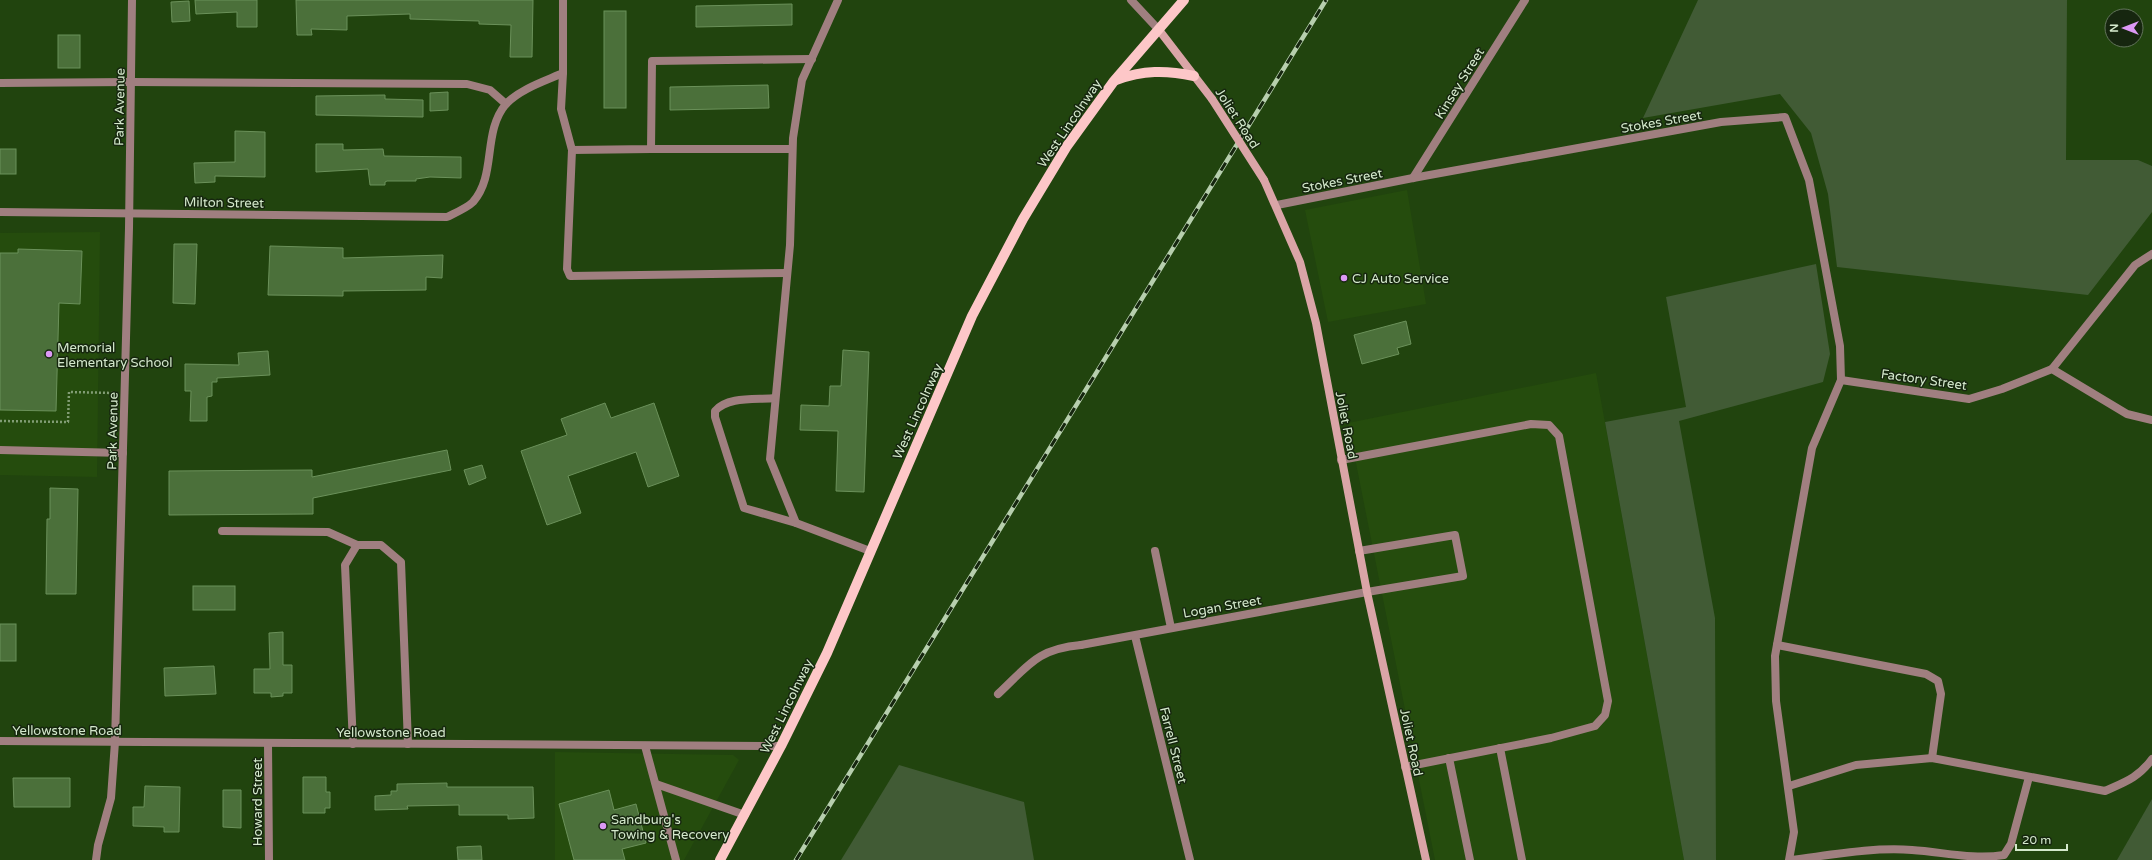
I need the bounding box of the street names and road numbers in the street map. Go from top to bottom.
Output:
street label: Kinsey Street [1432,45,1488,122]
street label: Park Avenue [111,68,129,146]
street label: West Lincolnway [1034,76,1105,171]
street label: Joliet Road [1212,85,1263,152]
street label: Stokes Street [1620,107,1703,137]
street label: Stokes Street [1301,165,1384,197]
street label: Milton Street [184,194,264,212]
street label: West Lincolnway [890,361,946,462]
street label: Factory Street [1880,366,1968,394]
street label: Joliet Road [1332,390,1360,460]
street label: Park Avenue [104,392,122,470]
street label: Logan Street [1182,592,1263,622]
street label: West Lincolnway [757,656,817,756]
street label: Farrell Street [1156,705,1190,785]
street label: Joliet Road [1396,707,1426,778]
street label: Yellowstone Road [12,723,122,739]
street label: Yellowstone Road [336,725,446,741]
street label: Howard Street [250,758,266,846]

